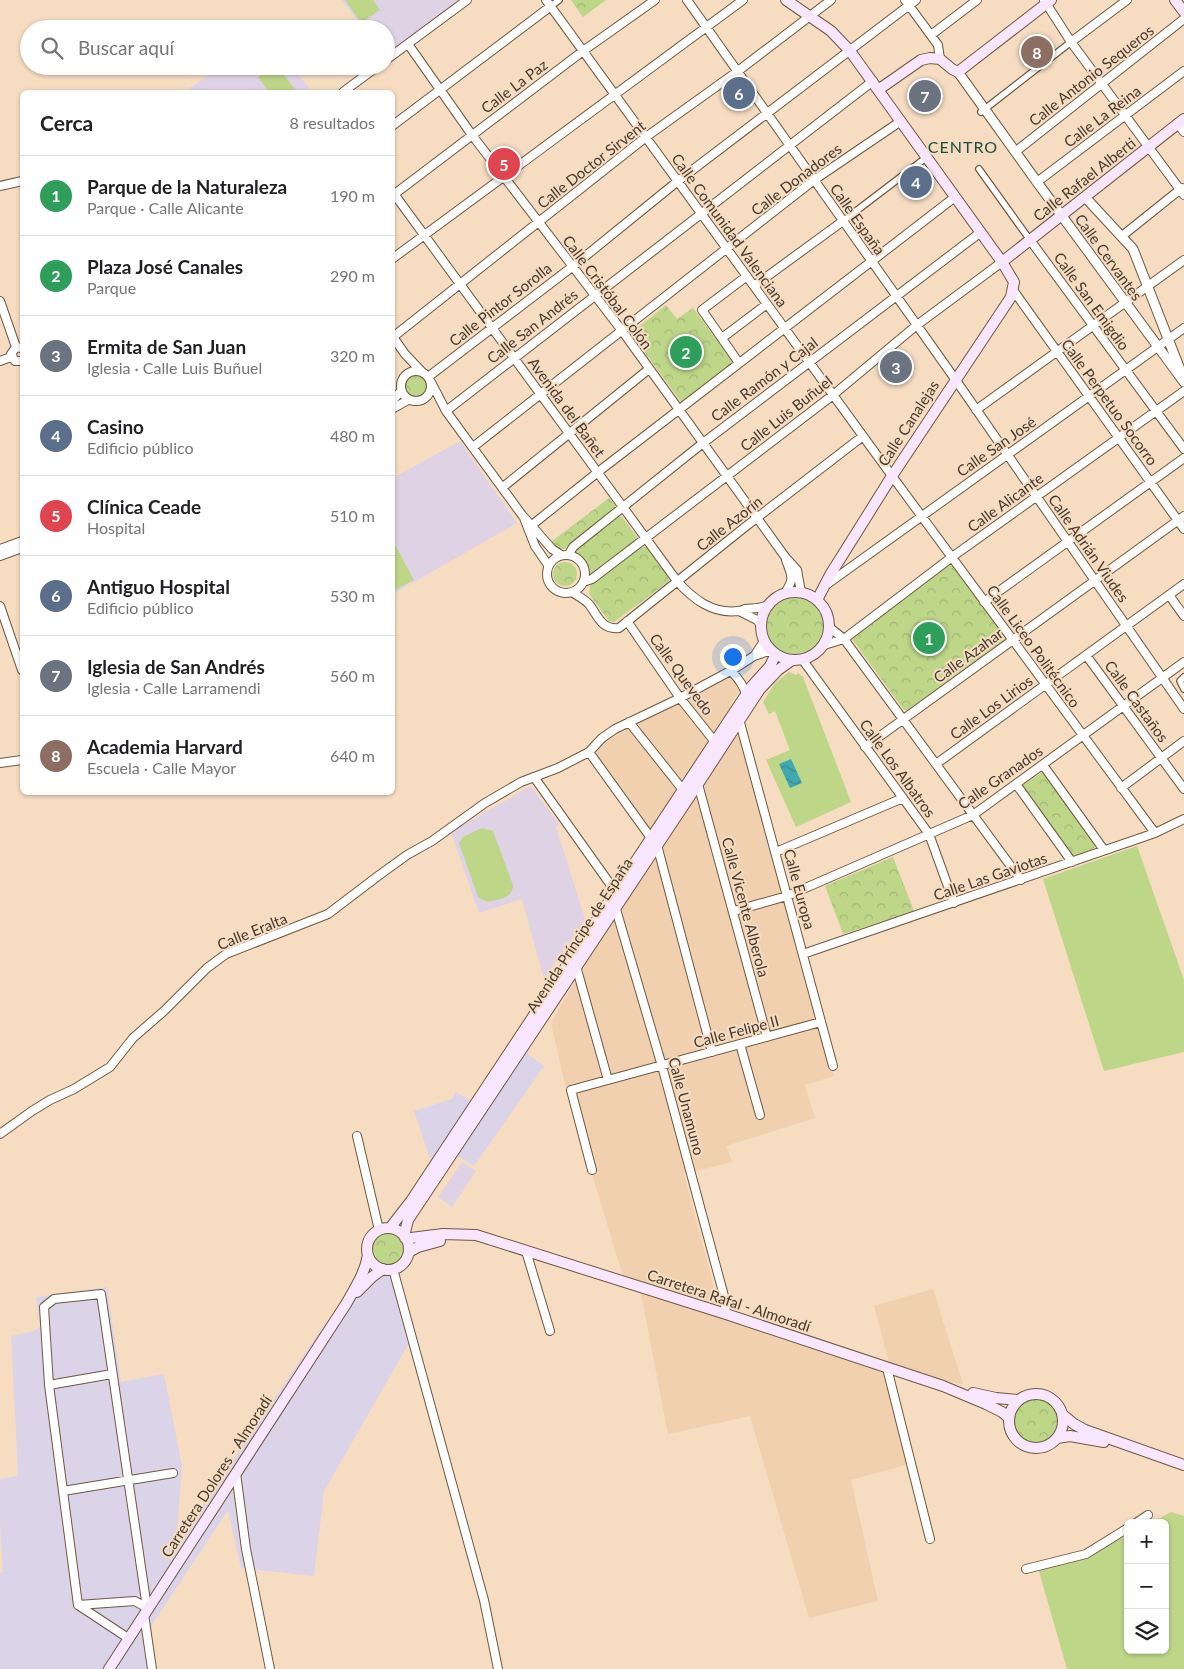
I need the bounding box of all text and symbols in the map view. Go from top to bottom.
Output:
search box [20,20,395,75]
street label: Calle Antonio Sequeros [1025,21,1157,129]
pin: 8 [1021,33,1053,71]
icon: search [38,34,66,62]
text: Buscar aquí [78,36,174,59]
street label: Calle La Paz [477,55,551,117]
pin: 6 [723,74,755,112]
pin: 7 [909,77,941,115]
street label: Calle La Reina [1060,81,1144,151]
text: Cerca [40,110,93,135]
text: 8 resultados [289,113,375,132]
street label: Calle Doctor Sirvent [533,116,649,212]
street label: Calle Rafael Alberti [1029,133,1139,225]
district label: CENTRO [928,137,998,156]
street label: Calle Donadores [747,139,845,219]
pin: 5 [488,145,520,183]
street label: Calle Comunidad Valenciana [668,150,792,310]
pin: 4 [900,163,932,201]
text: Parque de la Naturaleza [87,175,287,198]
street label: Calle España [827,180,889,258]
text: 1 [51,186,61,205]
text: 190 m [330,186,375,205]
text: Parque · Calle Alicante [87,198,244,217]
street label: Calle Cervantes [1072,210,1146,304]
street label: Calle Cristóbal Colón [559,232,657,352]
street label: Calle San Emigdio [1050,249,1134,353]
text: Plaza José Canales [87,255,243,278]
street label: Calle Pintor Sorolla [445,259,555,349]
text: 2 [51,266,61,285]
text: 290 m [330,266,375,285]
text: Parque [87,278,136,297]
street label: Calle San Andrés [483,285,581,367]
pin: 2 [670,333,702,371]
street label: Calle Ramón y Cajal [707,333,821,425]
text: Ermita de San Juan [87,335,246,358]
street label: Calle Perpetuo Socorro [1058,335,1162,469]
text: 3 [51,346,61,365]
text: 320 m [330,346,375,365]
pin: 3 [880,348,912,386]
street label: Avenida del Bañet [525,354,610,461]
text: Iglesia · Calle Luis Buñuel [87,358,262,377]
street label: Calle Luis Buñuel [736,371,836,455]
street label: Calle Canalejas [874,377,942,469]
street label: Calle San José [953,412,1039,480]
text: Casino [87,415,144,438]
text: 4 [51,426,61,445]
text: 480 m [330,426,375,445]
text: Edificio público [87,438,194,457]
street label: Calle Alicante [964,468,1046,536]
street label: Calle Adrián Viudes [1045,491,1133,605]
street label: Calle Azorín [693,492,765,554]
text: Clínica Ceade [87,495,201,518]
text: 5 [51,506,61,525]
text: 510 m [330,506,375,525]
text: Hospital [87,518,145,537]
text: Antiguo Hospital [87,575,230,598]
street label: Calle Liceo Politécnico [983,581,1085,711]
text: 6 [51,586,61,605]
text: 530 m [330,586,375,605]
text: Edificio público [87,598,194,617]
pin: 1 [913,619,945,657]
street label: Calle Azahar [930,623,1007,686]
street label: Calle Quevedo [646,630,718,718]
your location [720,644,746,670]
text: Iglesia de San Andrés [87,655,265,678]
street label: Calle Castaños [1101,657,1173,745]
text: 7 [51,666,61,685]
text: 560 m [330,666,375,685]
street label: Calle Los Lirios [946,671,1036,743]
text: Iglesia · Calle Larramendi [87,678,261,697]
street label: Calle Los Albatros [856,715,940,821]
text: Academia Harvard [87,735,243,758]
street label: Calle Granados [954,741,1046,813]
text: 8 [51,746,61,765]
text: 640 m [330,746,375,765]
text: Escuela · Calle Mayor [87,758,236,777]
street label: Calle Vicente Alberola [719,835,773,979]
street label: Calle Europa [781,847,819,931]
street label: Calle Las Gaviotas [931,848,1049,904]
street label: Avenida Príncipe de España [522,854,636,1016]
street label: Calle Eralta [214,909,290,953]
street label: Calle Felipe II [691,1011,781,1051]
street label: Calle Unamuno [665,1055,709,1157]
street label: Carretera Rafal - Almoradí [645,1265,814,1335]
street label: Carretera Dolores - Almoradí [157,1391,276,1560]
map controls [1124,1519,1169,1654]
button: + [1124,1519,1169,1564]
button: − [1124,1564,1169,1609]
button: layers [1124,1609,1169,1654]

